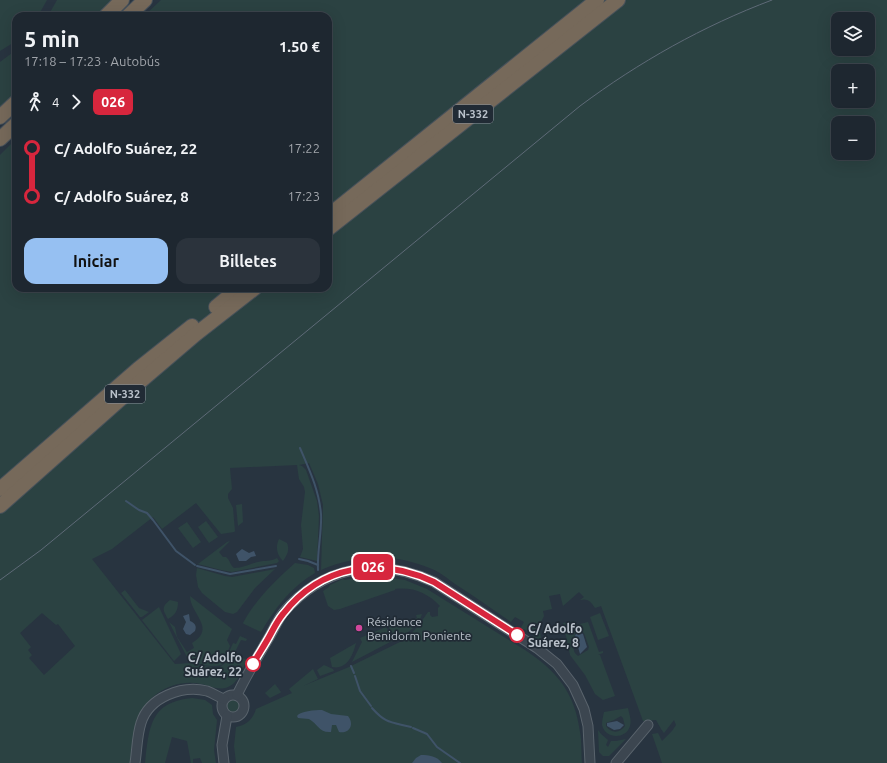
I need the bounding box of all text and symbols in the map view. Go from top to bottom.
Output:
map controls [831,12,875,160]
button: layers [831,12,875,56]
text: 5 min [24,26,80,51]
text: 1.50 € [279,38,320,55]
text: 17:18 – 17:23 · Autobús [24,54,160,68]
button: + [831,64,875,108]
icon: walk [24,91,46,113]
icon: forward [65,91,87,113]
text: 026 [101,94,125,110]
text: 4 [52,95,59,109]
road number: N-332 [453,105,493,123]
button: − [831,116,875,160]
text: C/ Adolfo Suárez, 22 [54,140,197,157]
text: 17:22 [287,141,320,155]
text: C/ Adolfo Suárez, 8 [54,188,189,205]
text: 17:23 [287,189,320,203]
button: Iniciar [24,238,168,284]
button: Billetes [176,238,320,284]
road number: N-332 [105,385,145,403]
line badge: 026 [350,554,396,580]
text: 026 [361,559,385,575]
place label: Résidence Benidorm Poniente [367,615,471,642]
place label: C/ Adolfo Suárez, 8 [528,622,582,649]
marker: Résidence Benidorm Poniente [354,623,364,633]
marker: C/ Adolfo Suárez, 8 [509,627,525,643]
place label: C/ Adolfo Suárez, 22 [184,651,242,678]
marker: C/ Adolfo Suárez, 22 [245,656,261,672]

